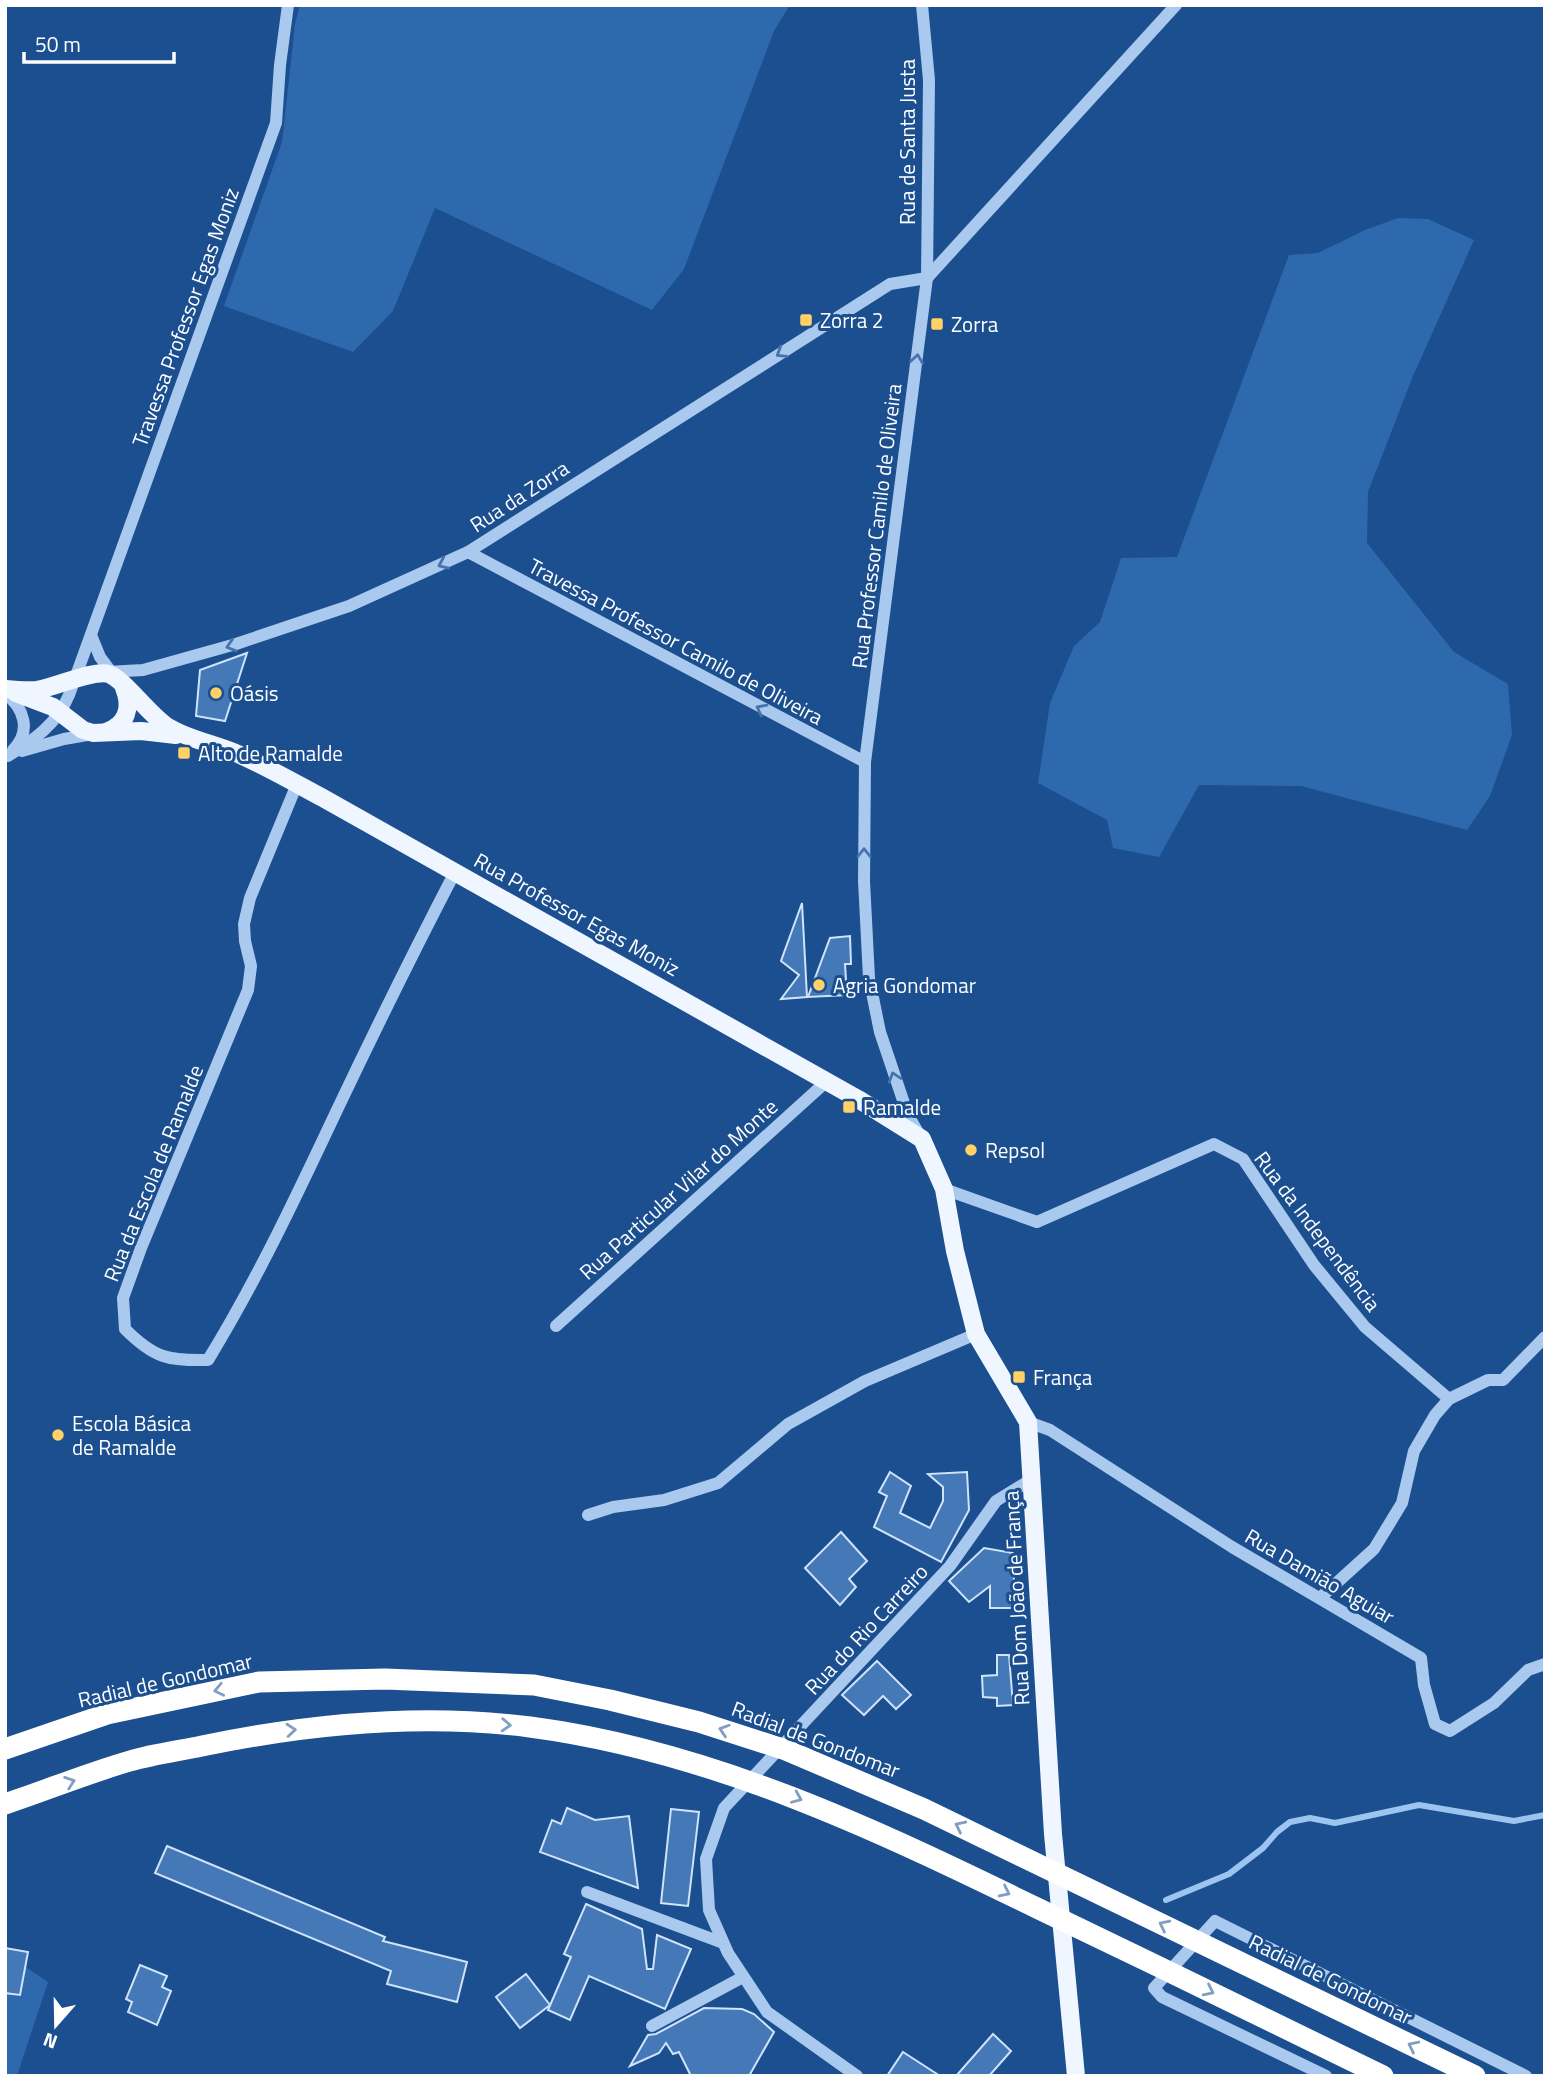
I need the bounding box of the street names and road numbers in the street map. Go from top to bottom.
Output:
street label: Rua de Santa Justa [891,59,923,225]
street label: Travessa Professor Egas Moniz [123,183,247,451]
street label: Rua Professor Camilo de Oliveira [843,381,909,670]
street label: Rua da Zorra [463,452,575,540]
street label: Travessa Professor Camilo de Oliveira [523,549,830,733]
street label: Rua Professor Egas Moniz [468,844,686,984]
street label: Rua da Escola de Ramalde [95,1060,211,1286]
street label: Rua Particular Vilar do Monte [572,1091,784,1287]
street label: Rua da Independência [1247,1144,1389,1318]
street label: Rua Dom João de França [994,1489,1038,1706]
street label: Rua Damião Aguiar [1239,1520,1401,1632]
street label: Rua do Rio Carreiro [797,1556,935,1702]
street label: Radial de Gondomar [75,1644,255,1716]
street label: Radial de Gondomar [727,1692,905,1786]
street label: Radial de Gondomar [1244,1926,1418,2032]

